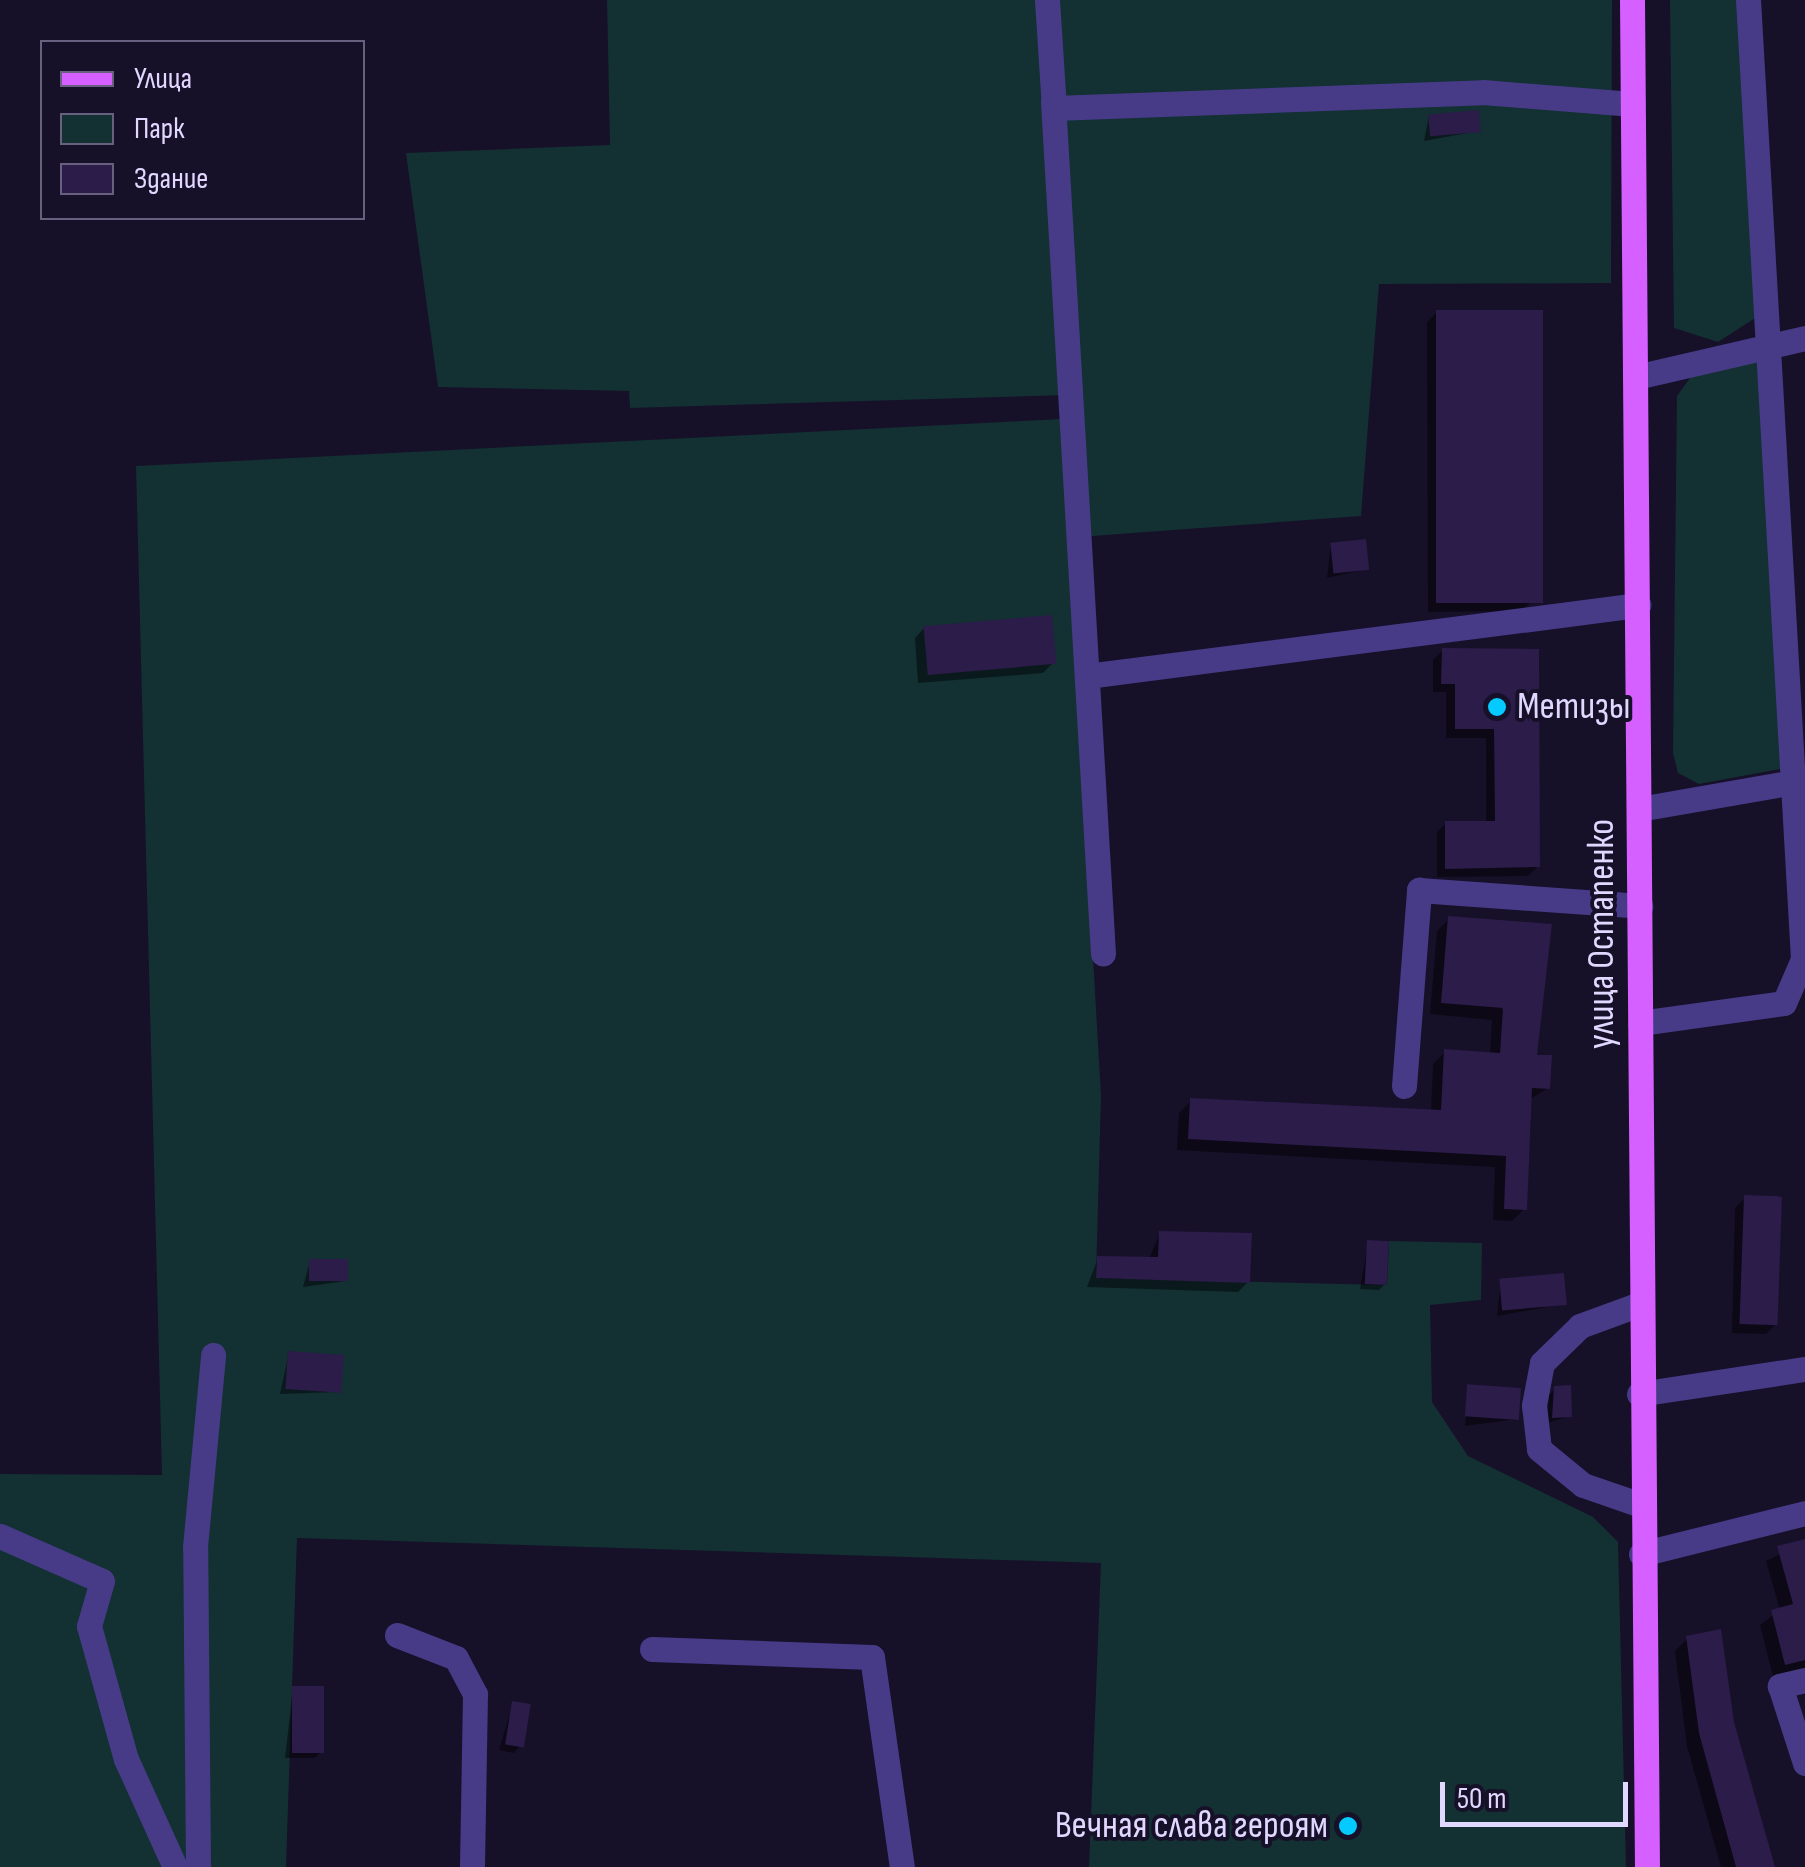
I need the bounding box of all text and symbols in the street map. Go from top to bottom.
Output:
legend [40,40,365,220]
text: Улица [134,61,192,97]
text: Парк [134,111,185,147]
text: Здание [134,161,208,197]
place label: Метизы [1517,684,1631,730]
marker: Метизы [1486,696,1508,718]
street label: улица Остапенко [1579,819,1625,1049]
scale bar [1445,1762,1632,1824]
text: 50 m [1457,1781,1506,1817]
place label: Вечная слава героям [1055,1803,1328,1849]
marker: Вечная слава героям [1337,1815,1359,1837]

